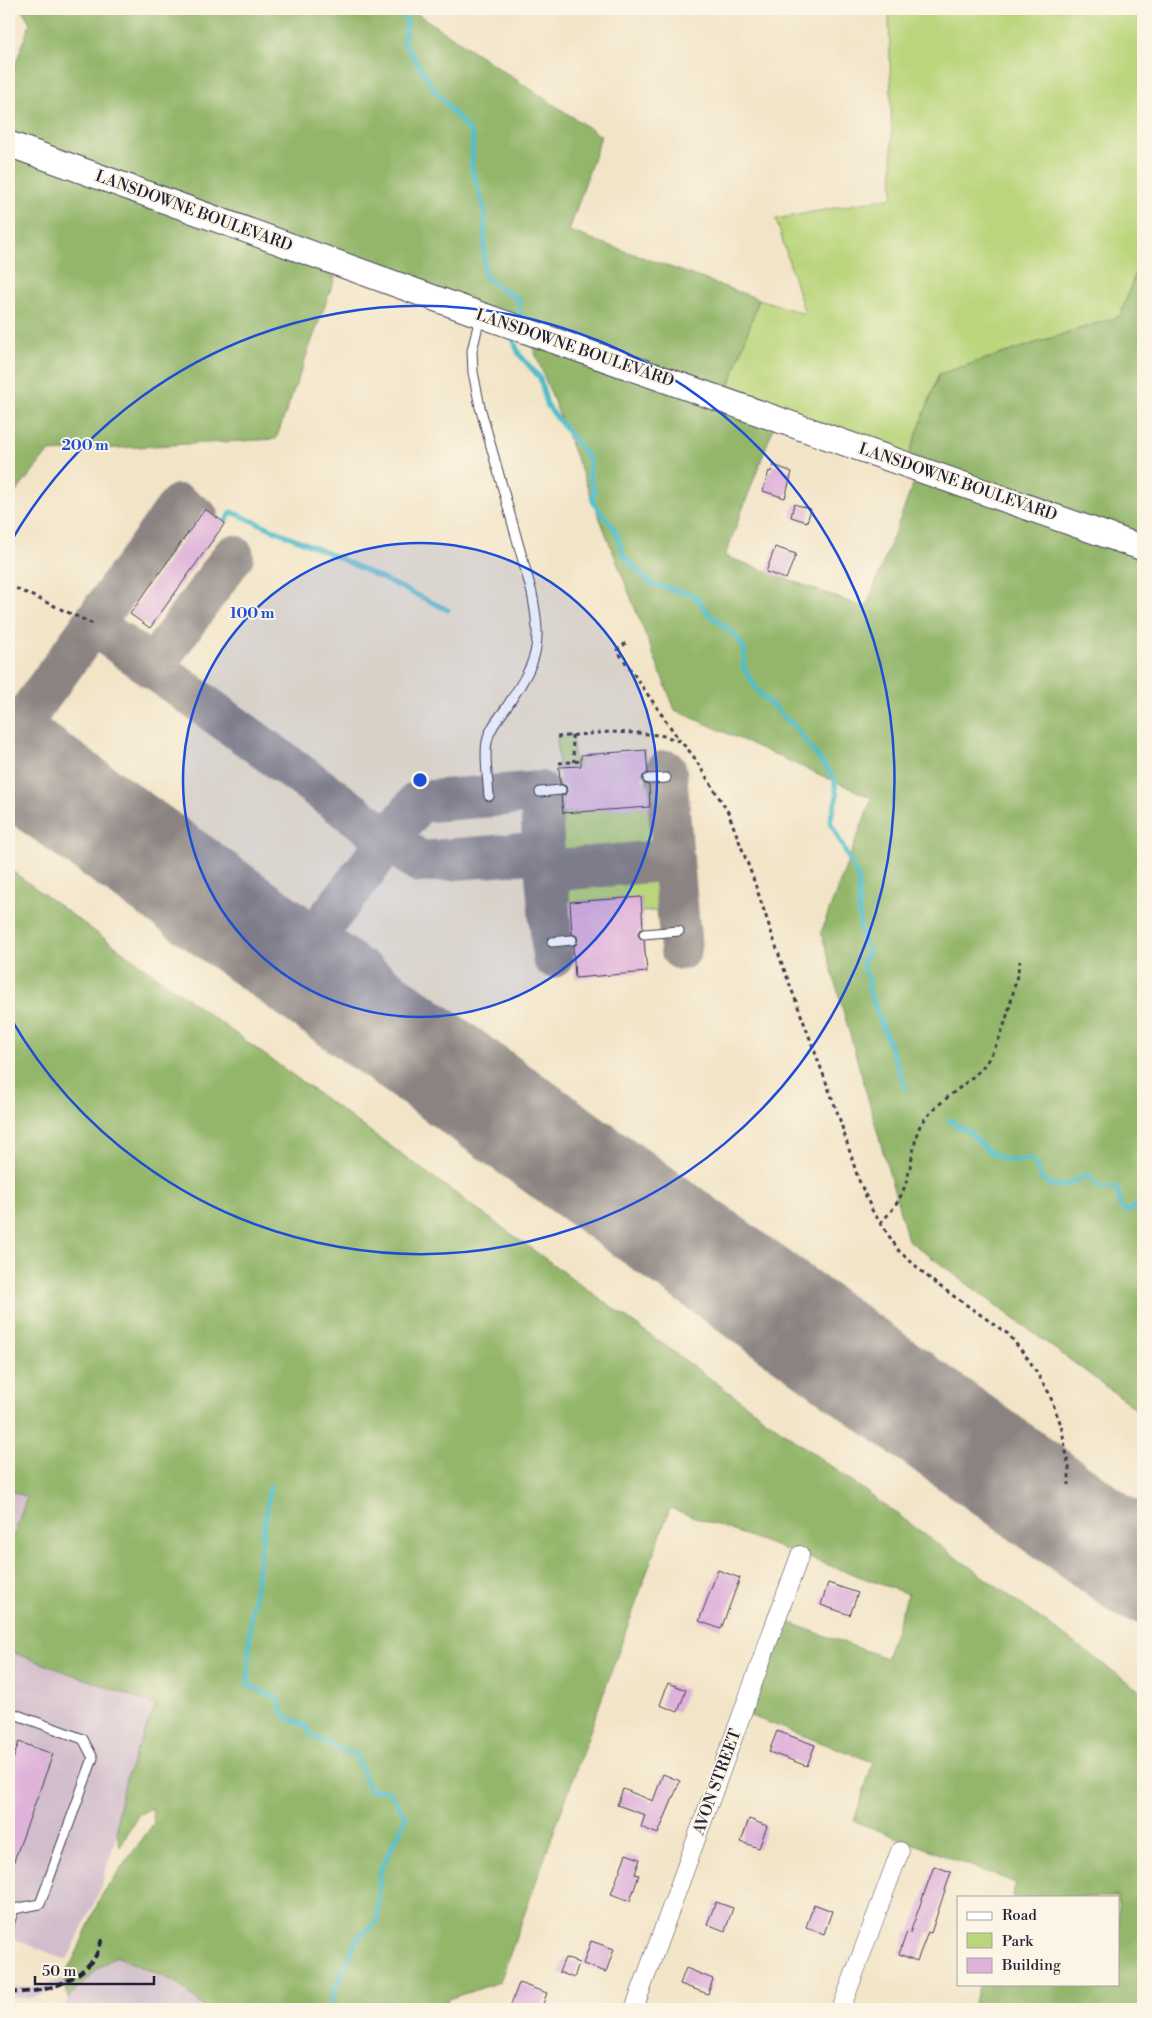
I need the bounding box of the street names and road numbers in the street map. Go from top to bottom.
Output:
street label: LANSDOWNE BOULEVARD [93,166,295,256]
street label: LANSDOWNE BOULEVARD [473,305,677,391]
street label: LANSDOWNE BOULEVARD [856,439,1060,525]
street label: AVON STREET [688,1726,745,1839]

